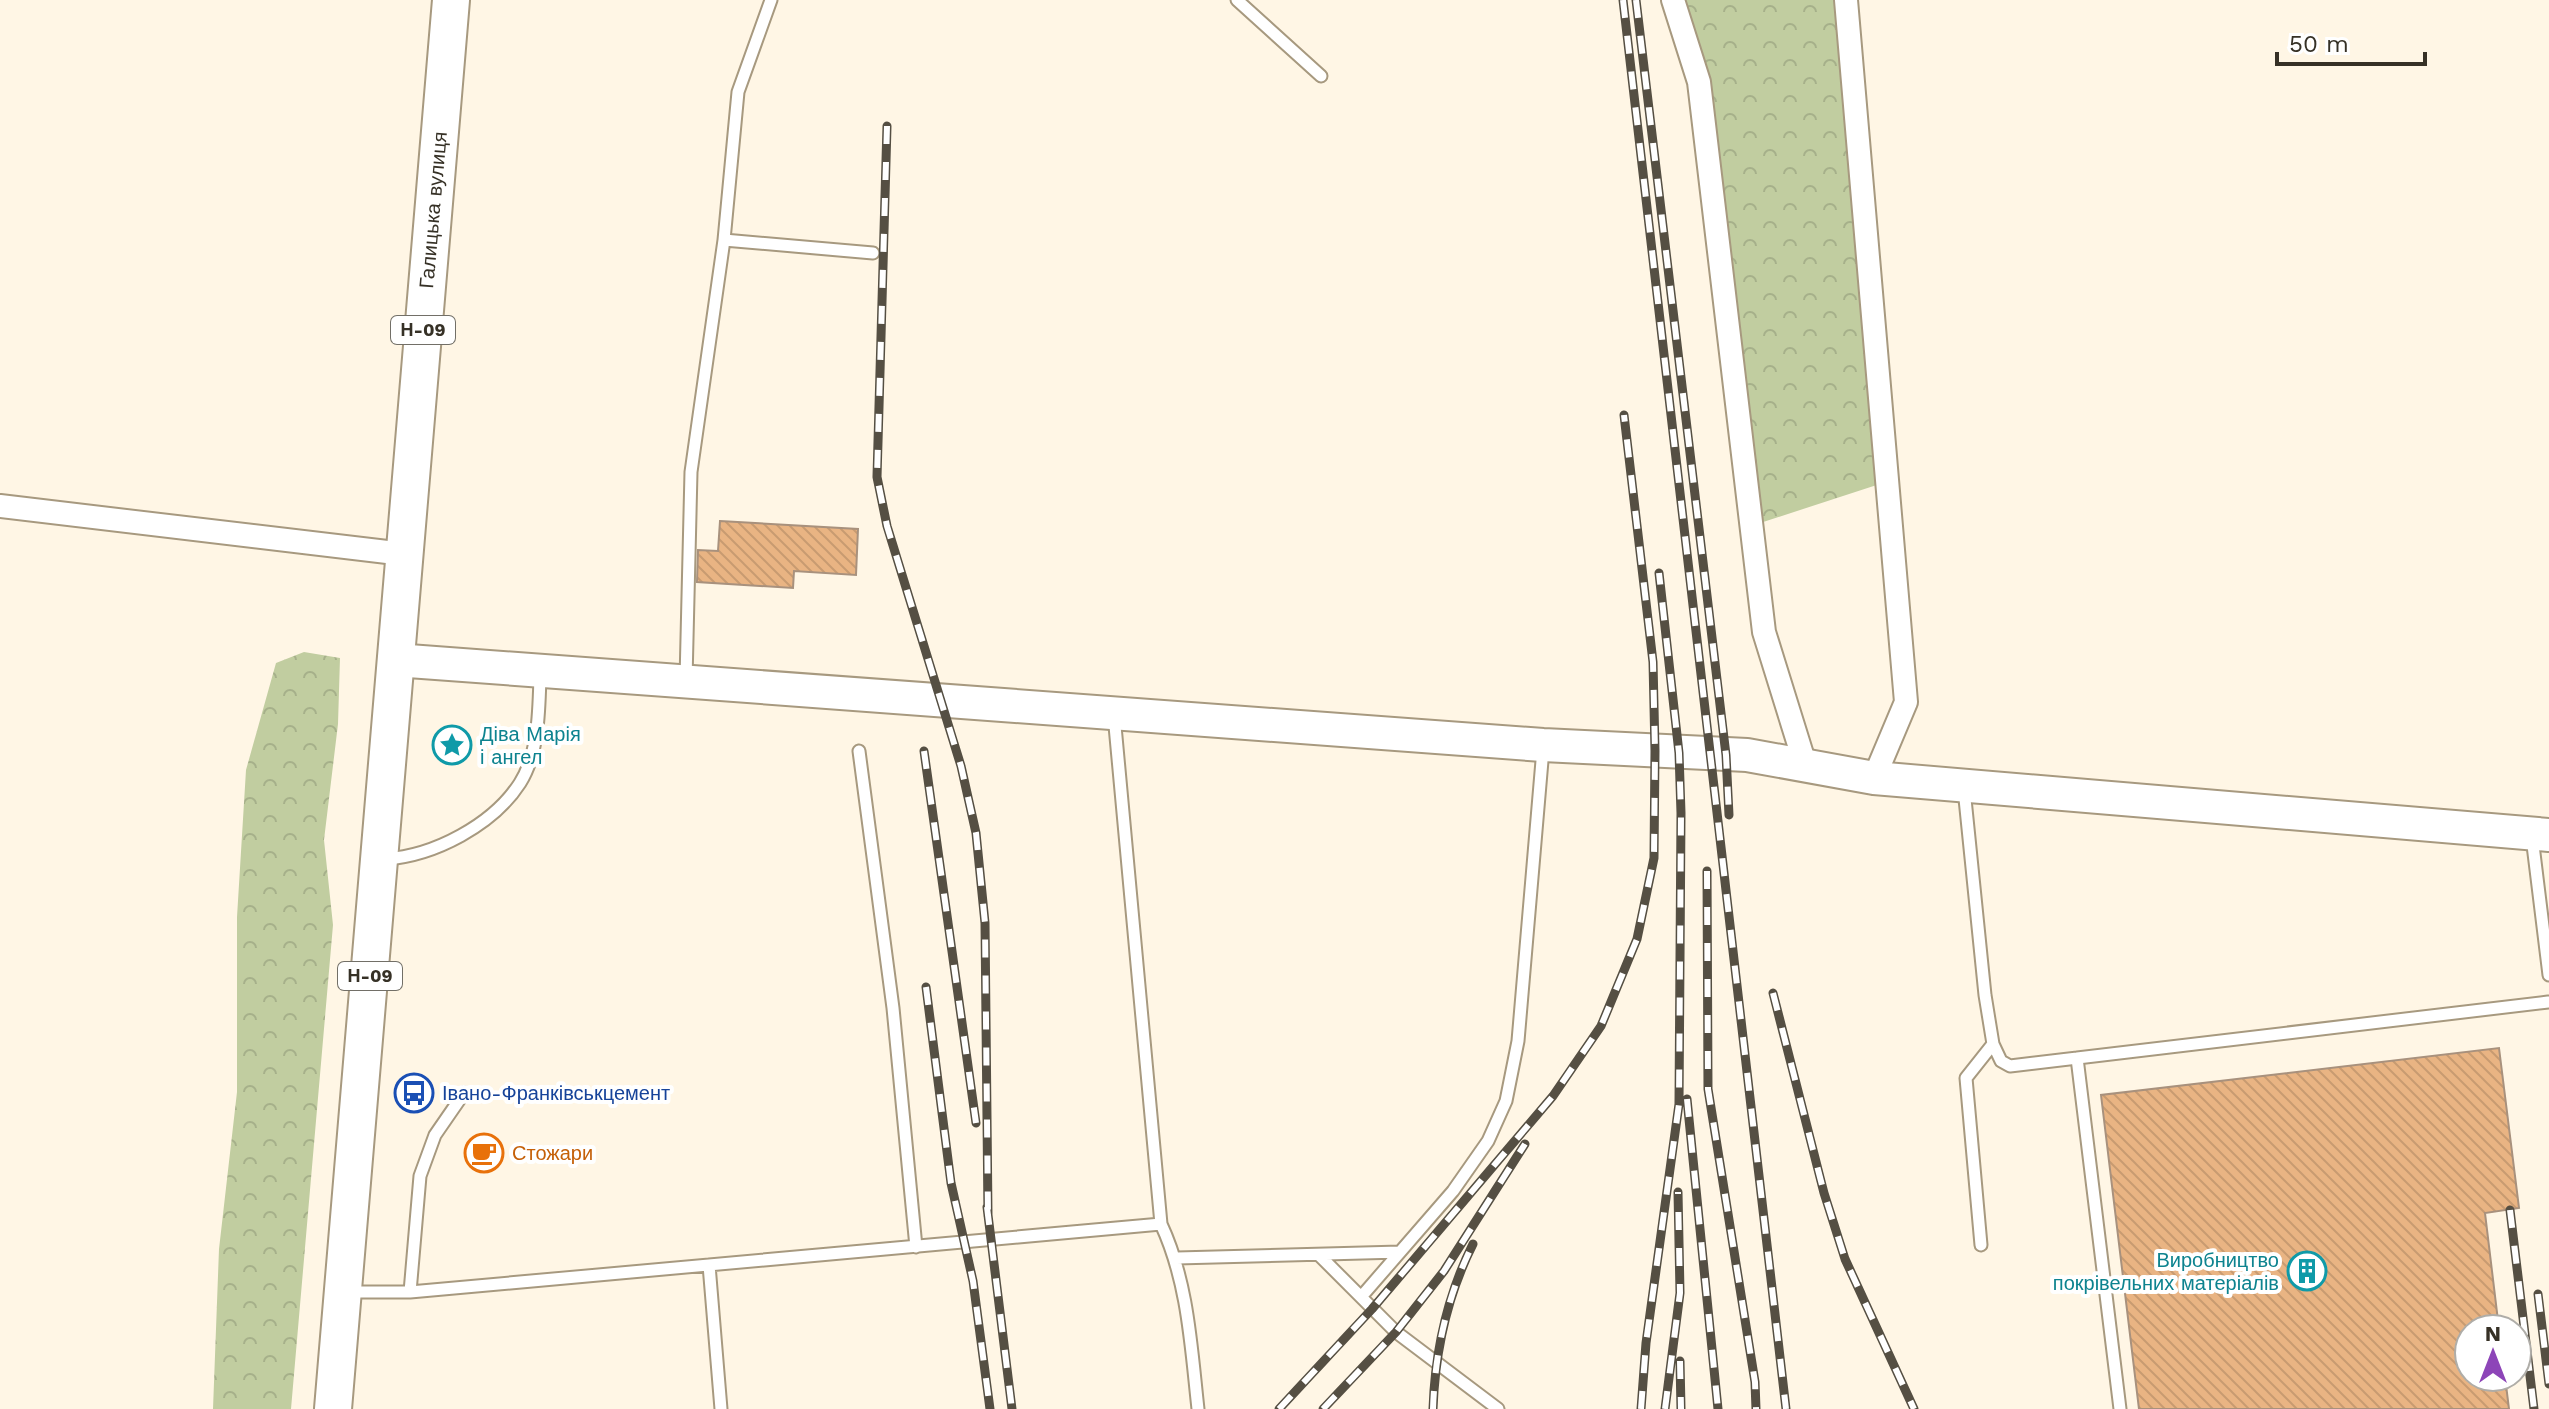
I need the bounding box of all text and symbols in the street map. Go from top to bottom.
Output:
scale bar [2277,16,2425,66]
text: 50 m [2289,30,2349,58]
street label: Галицька вулиця [414,130,452,290]
road number: Н-09 [391,316,455,344]
place label: Діва Марія і ангел [480,722,581,769]
place icon: Діва Марія і ангел [431,724,473,766]
road number: Н-09 [338,962,402,990]
bus stop icon: Івано-Франківськцемент [393,1072,435,1114]
place label: Івано-Франківськцемент [442,1081,670,1105]
cafe icon: Стожари [463,1132,505,1174]
place label: Стожари [512,1141,593,1165]
place label: Виробництво покрівельних матеріалів [2053,1248,2279,1295]
building icon: Виробництво покрівельних матеріалів [2286,1250,2328,1292]
north arrow [2453,1313,2533,1393]
text: N [2485,1321,2501,1346]

